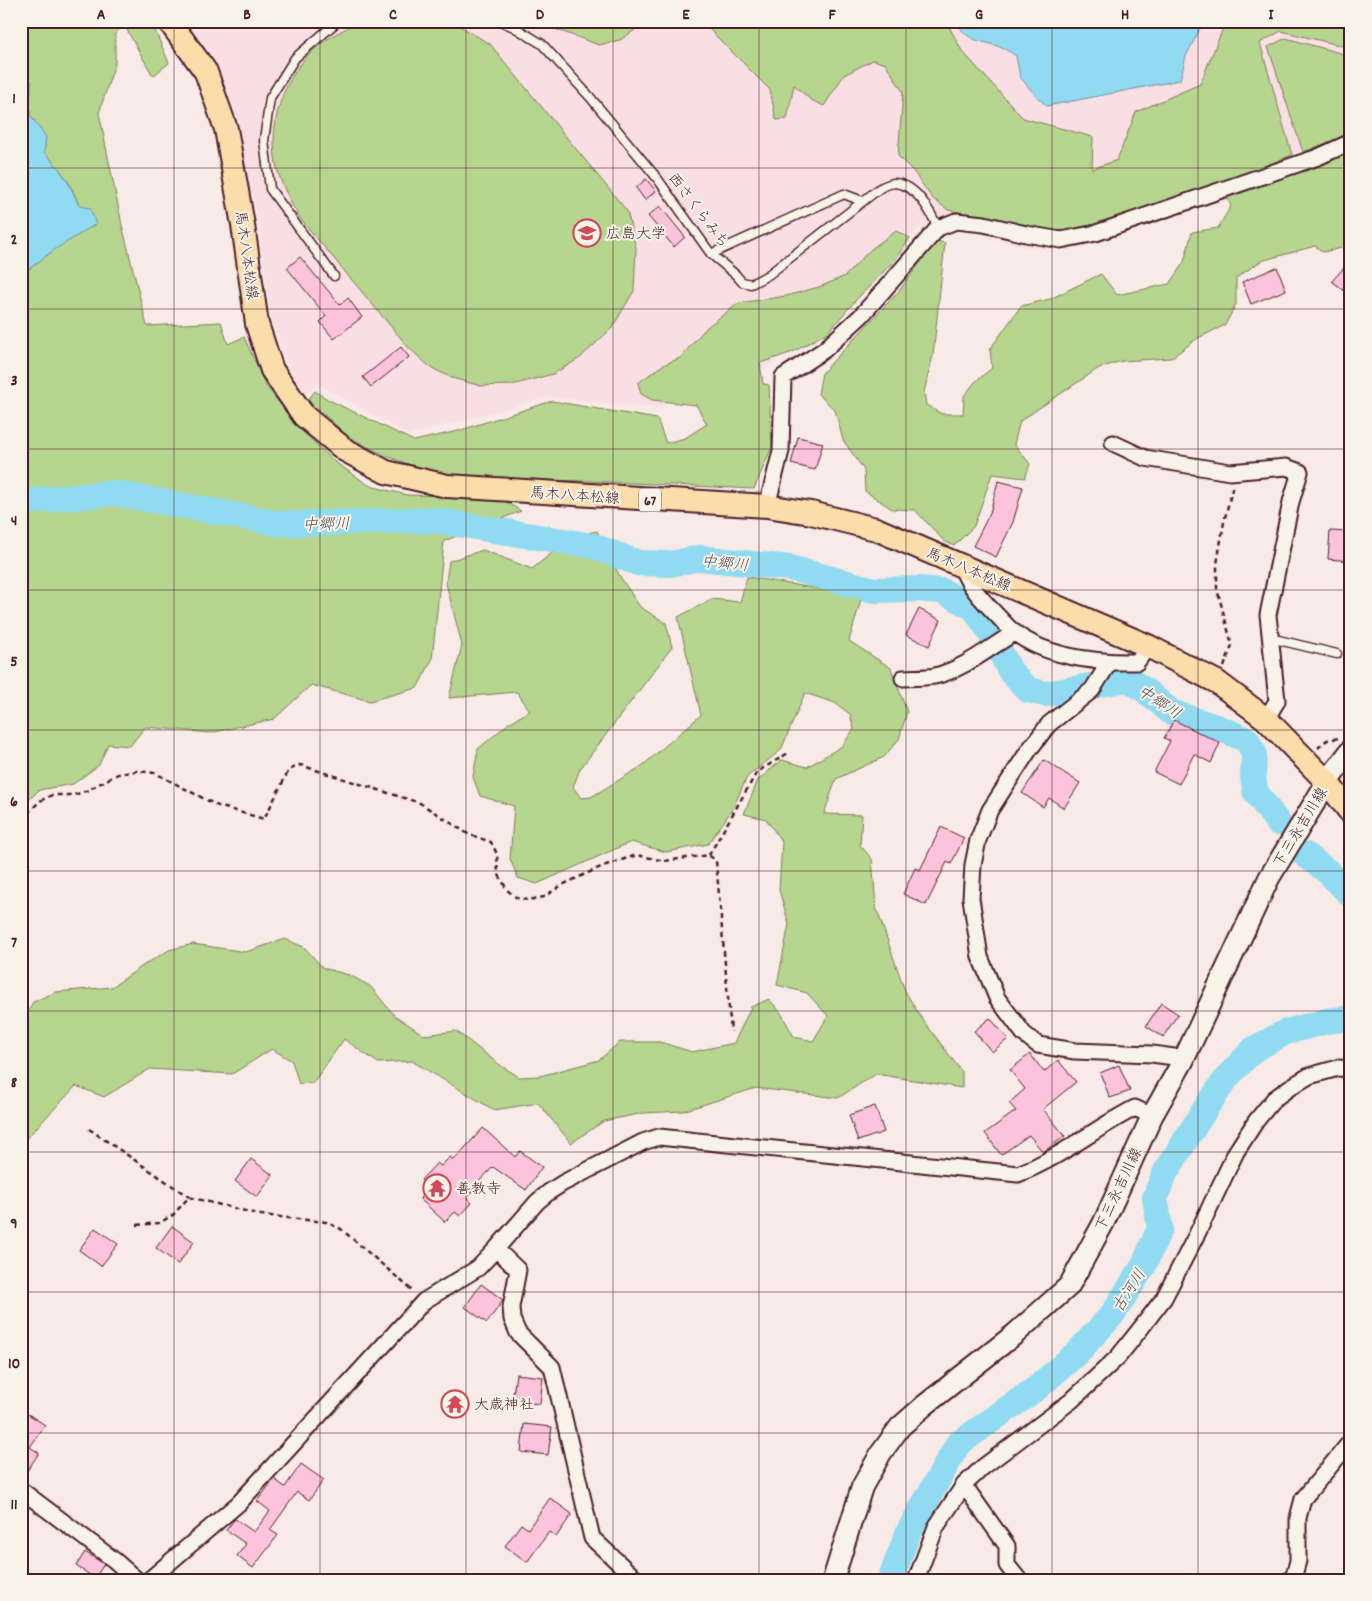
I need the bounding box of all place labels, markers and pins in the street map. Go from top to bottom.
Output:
school or university icon: 広島大学 [572,218,602,248]
place label: 広島大学 [606,224,666,246]
temple icon: 善教寺 [422,1173,452,1203]
place label: 善教寺 [456,1179,501,1201]
temple icon: 大歳神社 [440,1389,470,1419]
place label: 大歳神社 [474,1395,534,1417]

